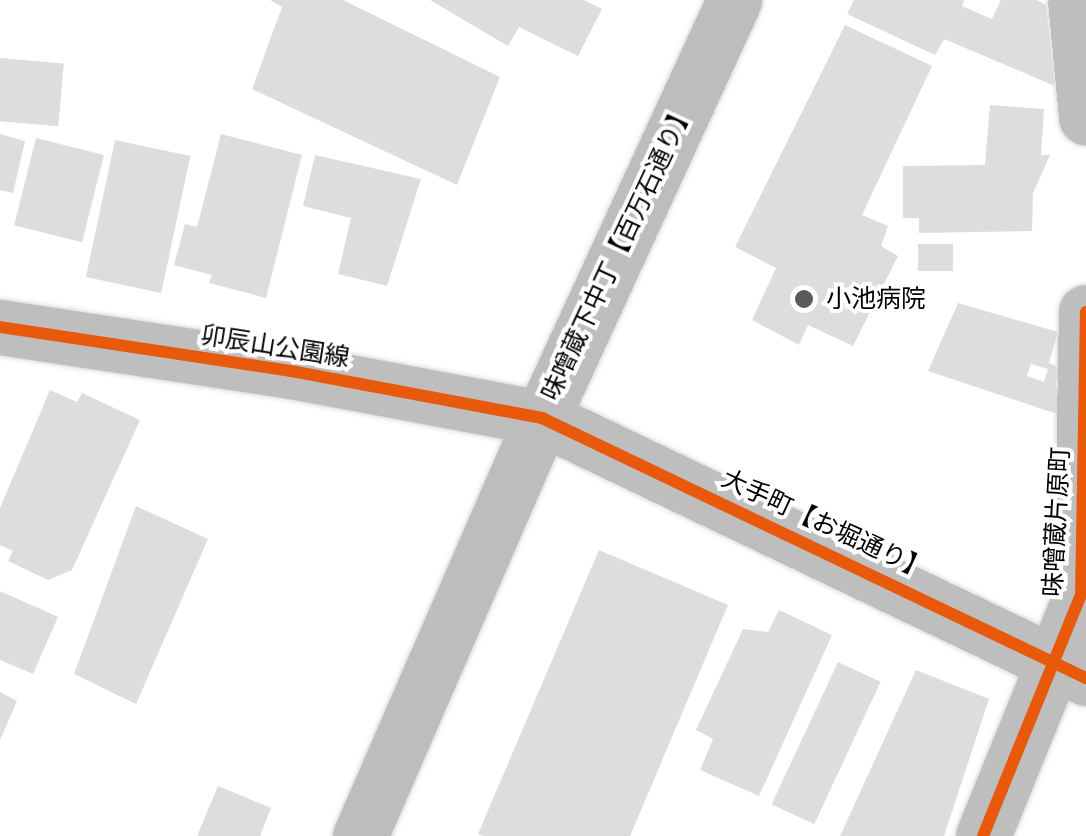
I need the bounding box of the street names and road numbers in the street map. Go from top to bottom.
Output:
street label: 味噌蔵下中丁【百万石通り】 [536,98,700,406]
street label: 卯辰山公園線 [199,320,351,374]
street label: 味噌蔵片原町 [1038,446,1076,598]
street label: 大手町【お堀通り】 [717,464,933,586]

